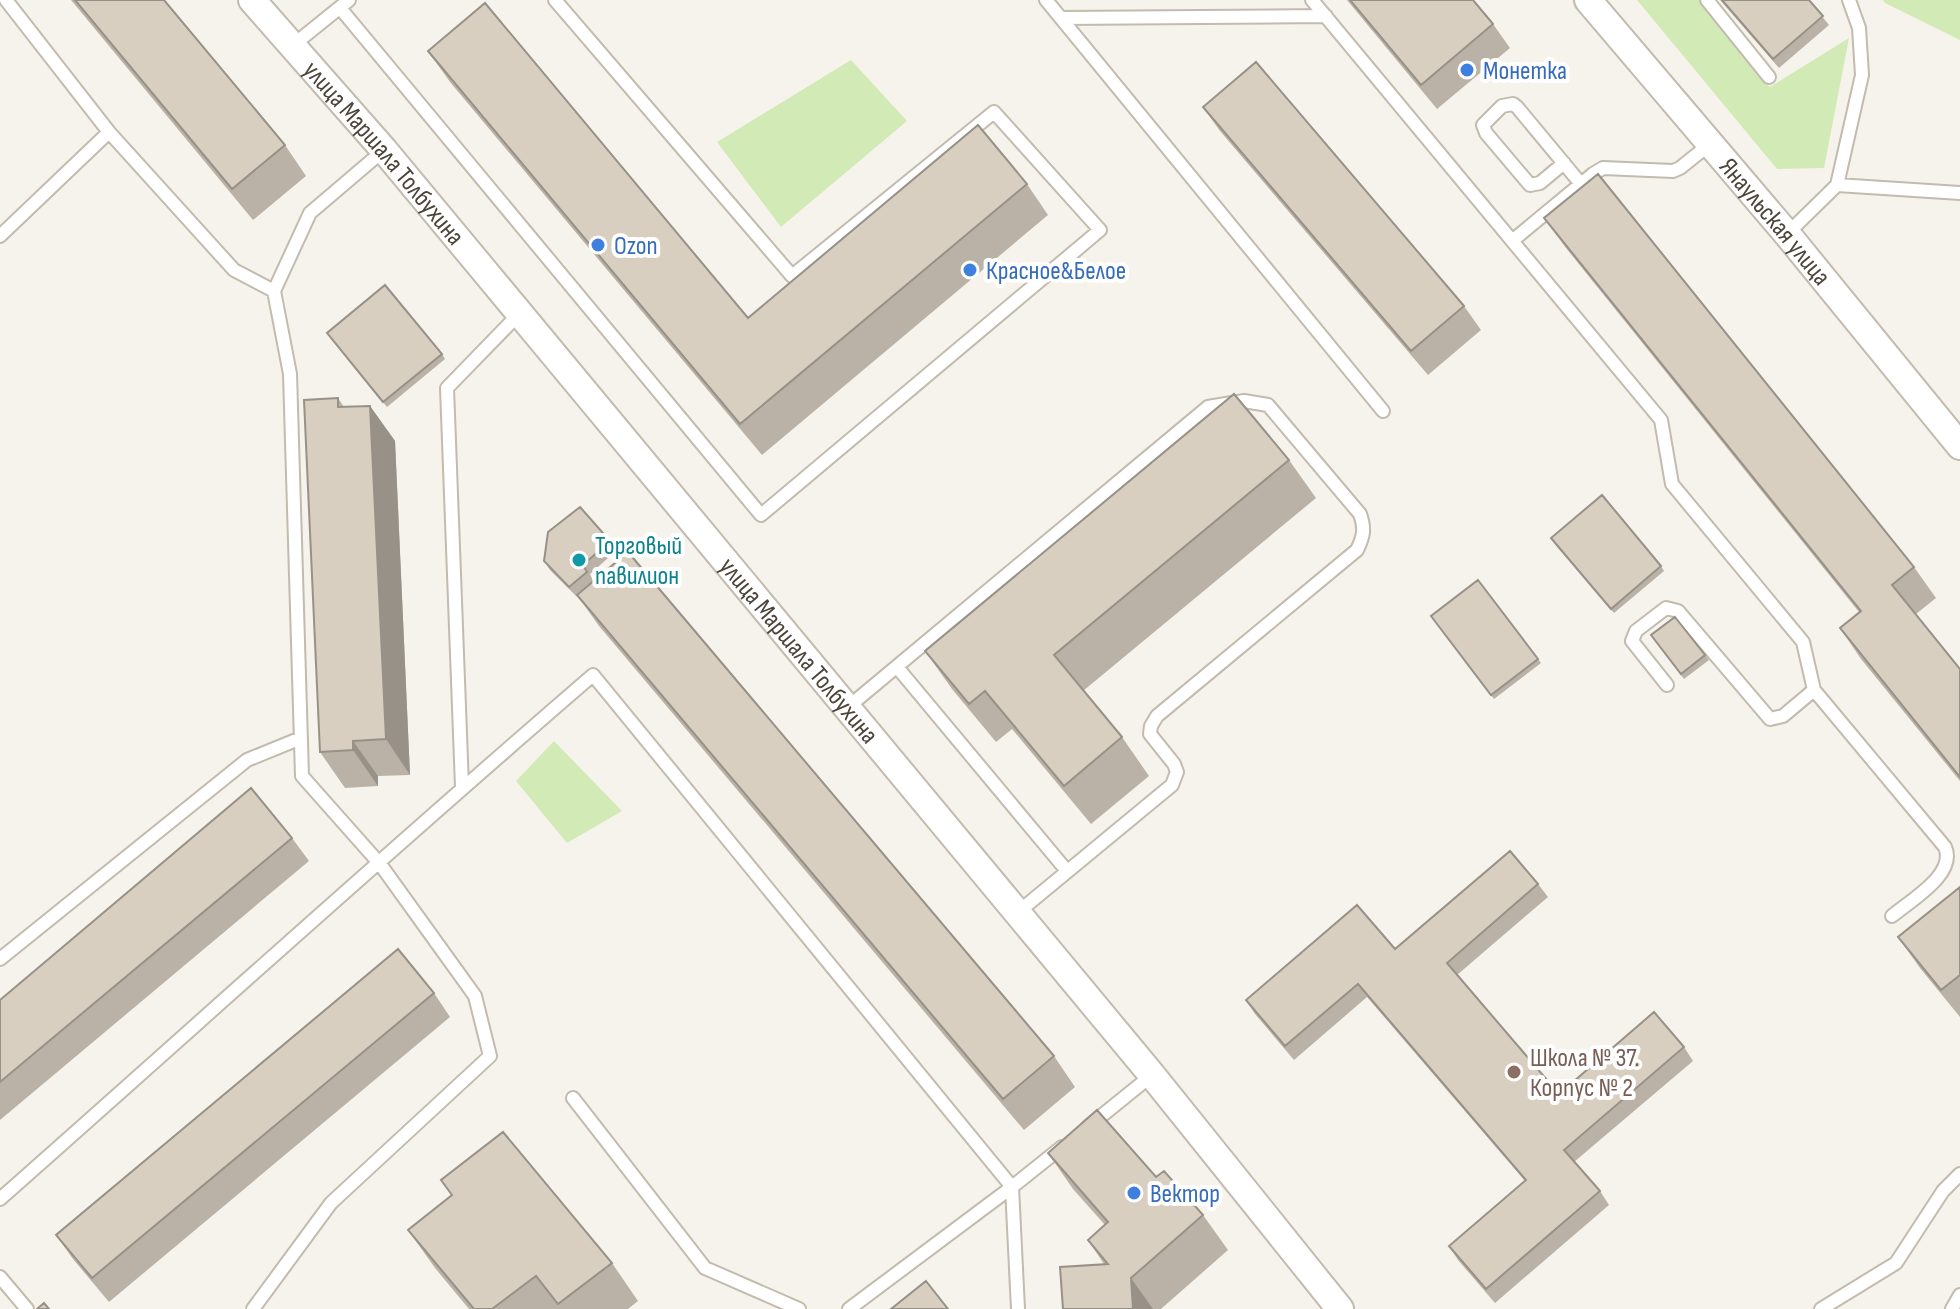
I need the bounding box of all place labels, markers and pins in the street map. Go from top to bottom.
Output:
place label: Монетка [1483,56,1567,87]
marker: Монетка [1458,61,1476,79]
place label: Ozon [614,231,658,262]
marker: Ozon [589,236,607,254]
place label: Красное&Белое [986,256,1126,287]
marker: Красное&Белое [961,261,979,279]
place label: Торговый павилион [595,531,682,592]
marker: Торговый павилион [570,551,588,569]
place label: Школа № 37. Корпус № 2 [1530,1043,1639,1104]
marker: Школа № 37. Корпус № 2 [1505,1063,1523,1081]
place label: Вектор [1150,1179,1220,1210]
marker: Вектор [1125,1184,1143,1202]

